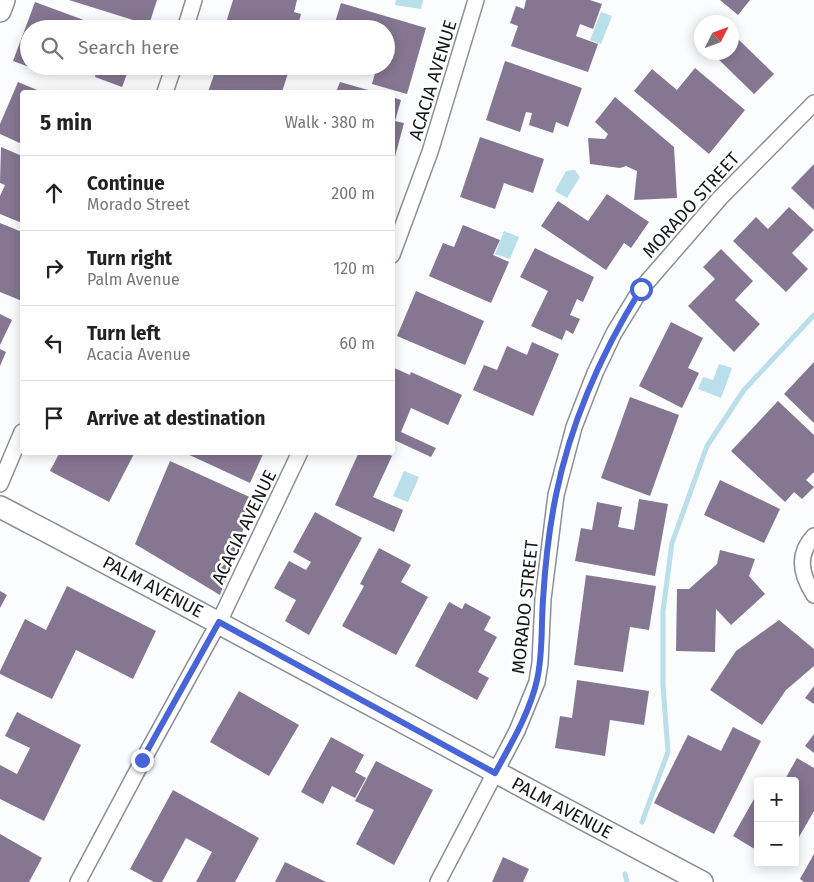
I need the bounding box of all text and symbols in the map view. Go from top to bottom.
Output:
north arrow [694,15,739,60]
street label: ACACIA AVENUE [404,17,462,143]
search box [20,20,395,75]
icon: search [38,34,66,62]
text: Search here [78,36,179,59]
text: 5 min [40,110,92,136]
text: Walk · 380 m [285,113,375,132]
street label: MORADO STREET [638,147,745,262]
text: Continue [87,172,165,195]
icon: ahead [40,179,68,207]
text: 200 m [331,184,375,203]
text: Morado Street [87,195,190,214]
text: Turn right [87,247,172,270]
icon: right [40,254,68,282]
text: 120 m [333,259,375,278]
text: Palm Avenue [87,270,180,289]
route start [630,278,653,301]
text: Turn left [87,322,161,345]
icon: left [40,329,68,357]
text: 60 m [340,334,375,353]
text: Acacia Avenue [87,345,191,364]
icon: arrive [40,404,68,432]
text: Arrive at destination [87,407,266,430]
street label: ACACIA AVENUE [207,466,281,588]
street label: MORADO STREET [507,538,543,675]
street label: PALM AVENUE [99,551,207,623]
route end [131,749,154,772]
street label: PALM AVENUE [508,772,616,844]
map controls [754,777,799,867]
button: + [754,777,799,822]
button: − [754,822,799,867]

